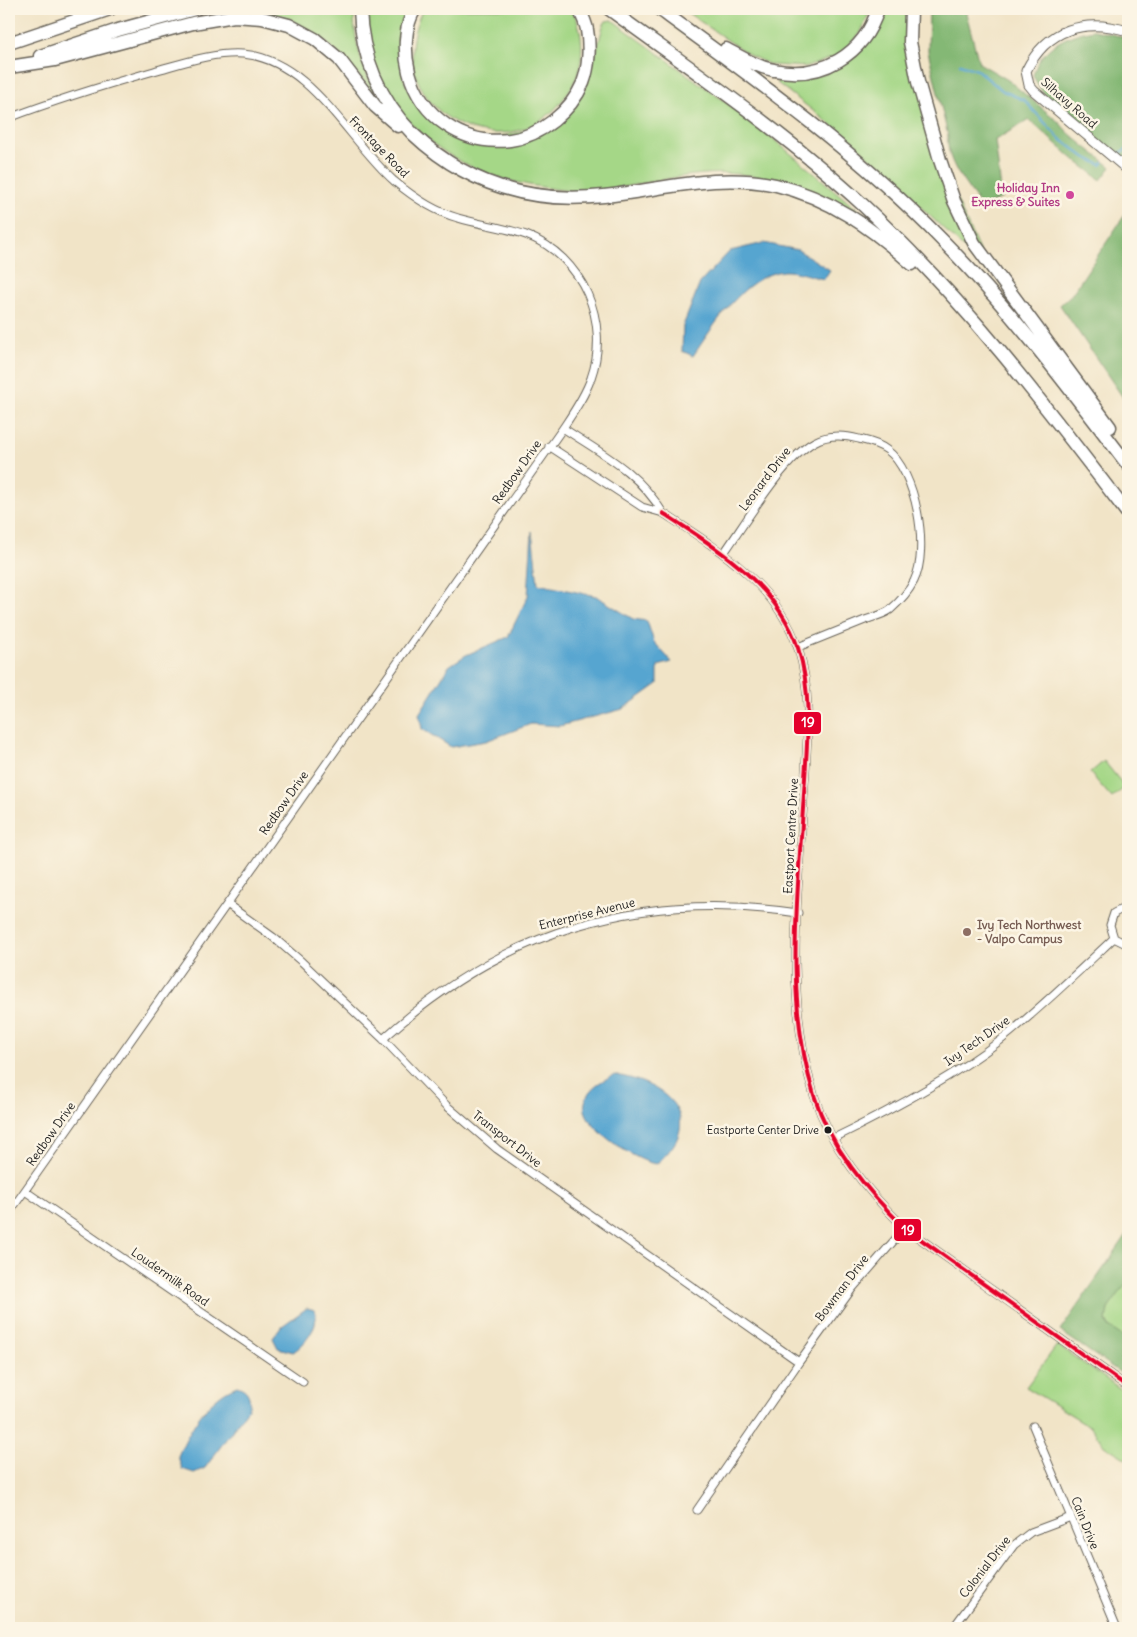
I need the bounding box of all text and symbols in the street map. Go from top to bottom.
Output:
street label: Silhavy Road [1038,74,1100,131]
street label: Frontage Road [346,113,412,181]
place label: Holiday Inn Express & Suites [971,180,1061,210]
marker: Holiday Inn Express & Suites [1064,189,1076,201]
street label: Redbow Drive [489,437,544,507]
street label: Leonard Drive [736,444,794,514]
line badge: 19 [793,711,822,735]
text: 19 [801,713,815,731]
street label: Redbow Drive [256,768,311,838]
street label: Eastport Centre Drive [780,778,801,894]
street label: Enterprise Avenue [537,894,637,933]
place label: Ivy Tech Northwest - Valpo Campus [977,917,1082,947]
marker: Ivy Tech Northwest - Valpo Campus [961,926,973,938]
street label: Ivy Tech Drive [941,1013,1012,1069]
street label: Redbow Drive [23,1099,78,1169]
street label: Transport Drive [470,1107,545,1170]
place label: Eastporte Center Drive [707,1123,819,1137]
marker: Eastporte Center Drive [823,1125,833,1135]
line badge: 19 [893,1218,922,1242]
text: 19 [901,1221,915,1239]
street label: Loudermilk Road [129,1244,212,1309]
street label: Bowman Drive [812,1251,872,1324]
street label: Cain Drive [1068,1494,1103,1551]
street label: Colonial Drive [956,1533,1013,1601]

